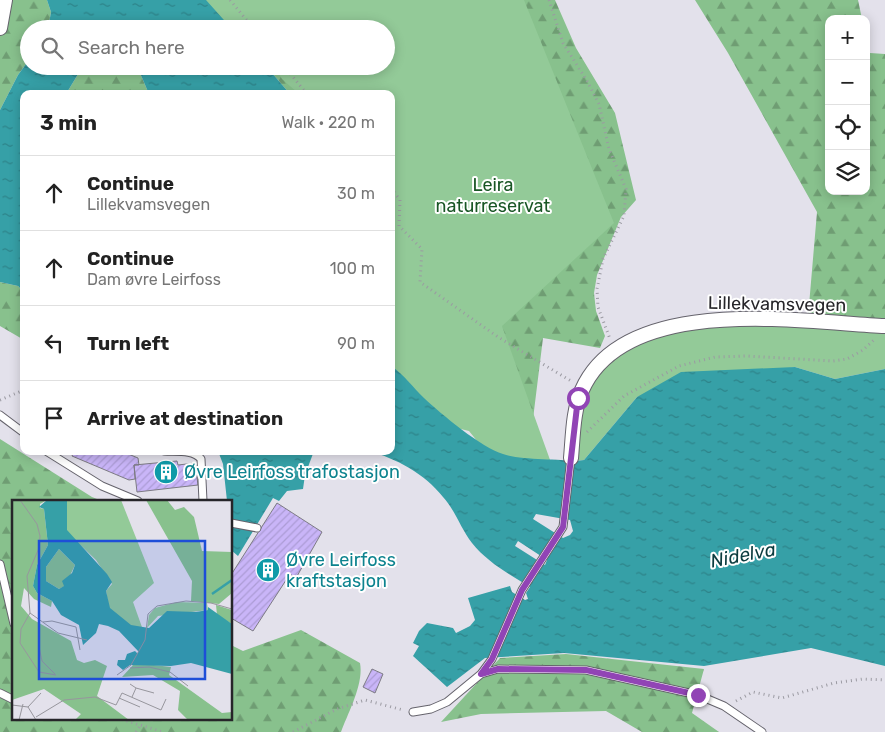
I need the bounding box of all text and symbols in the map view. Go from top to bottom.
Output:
map controls [825,15,870,195]
button: + [825,15,870,60]
search box [20,20,395,75]
icon: search [38,34,66,62]
text: Search here [78,36,185,59]
button: − [825,60,870,105]
button: locate [825,105,870,150]
text: 3 min [40,110,97,135]
text: Walk · 220 m [282,113,375,132]
button: layers [825,150,870,195]
text: Continue [87,172,174,195]
park label: Leira naturreservat [436,174,550,217]
icon: ahead [40,179,68,207]
text: 30 m [337,184,375,203]
text: Lillekvamsvegen [87,195,210,214]
text: Continue [87,247,174,270]
icon: ahead [40,254,68,282]
text: 100 m [330,259,375,278]
text: Dam øvre Leirfoss [87,270,221,289]
street label: Lillekvamsvegen [708,292,846,316]
icon: left [40,329,68,357]
text: Turn left [87,332,169,355]
text: 90 m [337,334,375,353]
route start [567,387,590,410]
icon: arrive [40,404,68,432]
text: Arrive at destination [87,407,283,430]
building icon: Øvre Leirfoss trafostasjon [153,459,179,485]
place label: Øvre Leirfoss trafostasjon [184,461,400,483]
inset map [12,500,232,720]
water label: Nidelva [708,537,778,573]
place label: Øvre Leirfoss kraftstasjon [286,549,396,592]
building icon: Øvre Leirfoss kraftstasjon [255,557,281,583]
route end [687,684,710,707]

